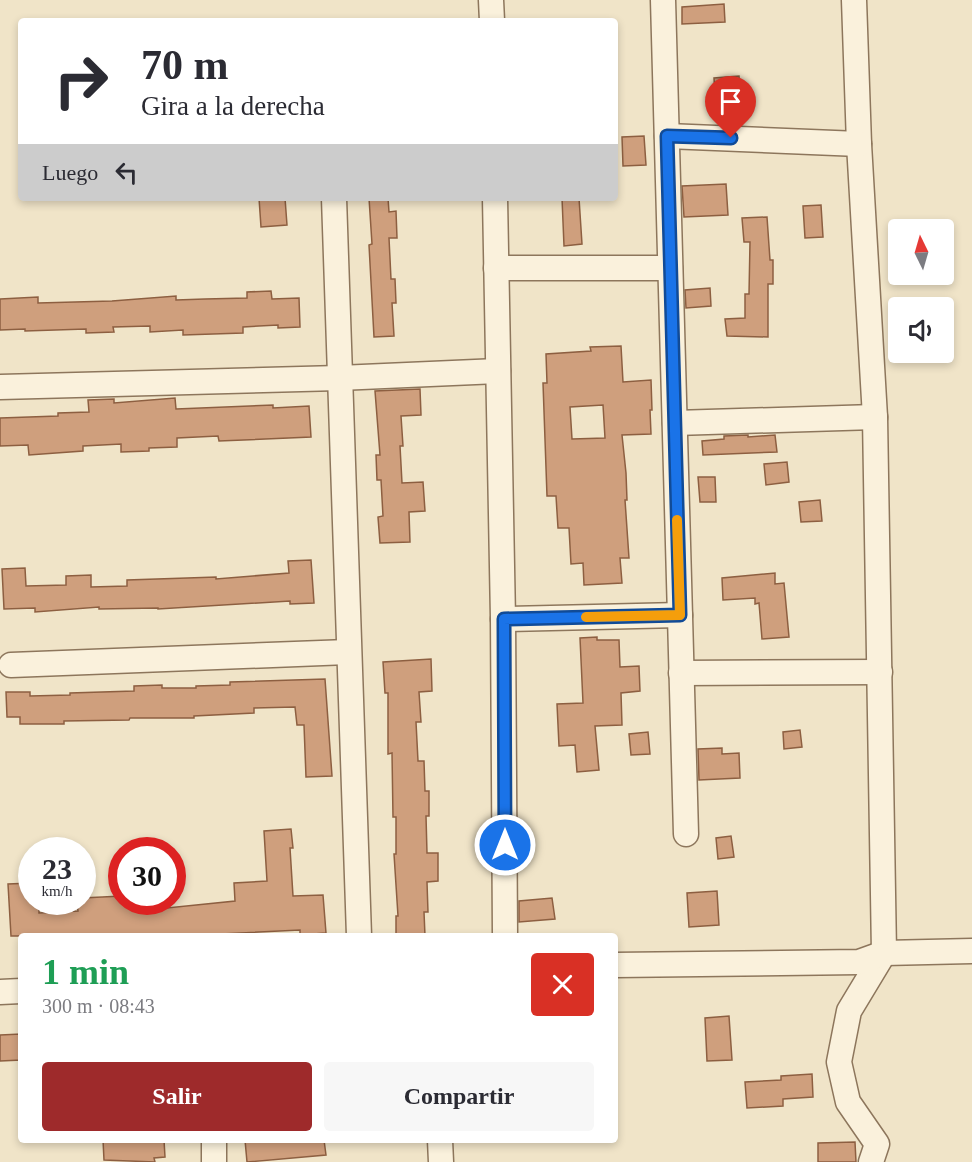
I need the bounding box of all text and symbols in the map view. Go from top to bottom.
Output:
icon: right [42,42,120,120]
text: 70 m [141,42,229,88]
pin [705,76,756,138]
icon: arrive [714,85,747,118]
text: Gira a la derecha [141,91,325,121]
icon: left [110,156,143,189]
text: Luego [42,160,98,185]
north arrow [888,219,954,285]
map controls [888,219,954,363]
button: sound [888,297,954,363]
position arrow [473,813,537,877]
speed limit sign: 30 [108,837,186,915]
text: 23 [42,852,72,885]
text: km/h [42,883,72,899]
text: 1 min [42,952,129,992]
button: close [531,953,594,1016]
text: 300 m · 08:43 [42,995,155,1017]
button: Salir [42,1062,312,1131]
button: Compartir [324,1062,594,1131]

